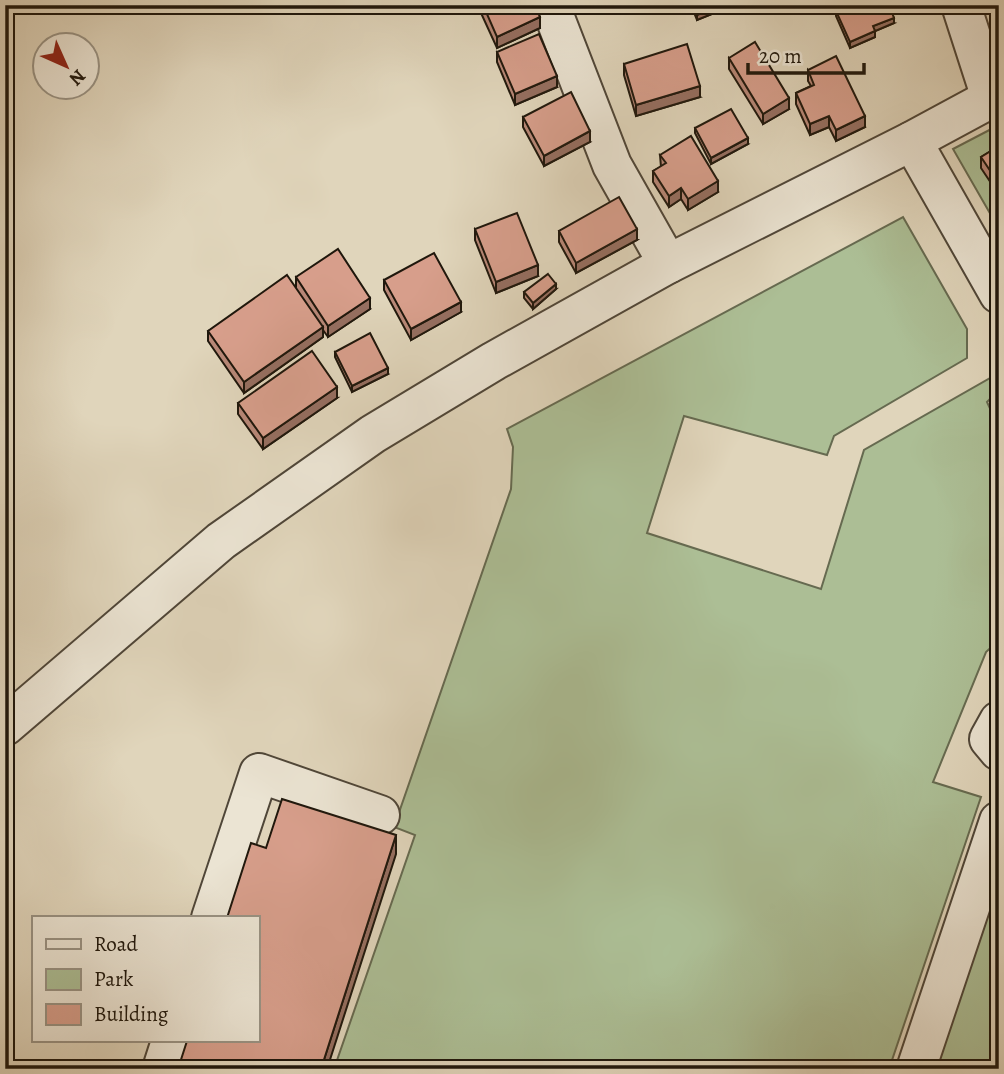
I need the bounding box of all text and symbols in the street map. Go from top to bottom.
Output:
north arrow [32,32,102,102]
scale bar [748,32,864,76]
text: 20 m [759,42,802,70]
text: N [63,63,91,92]
legend [32,916,259,1042]
text: Road [94,930,138,958]
text: Park [94,965,134,993]
text: Building [94,1000,169,1028]

